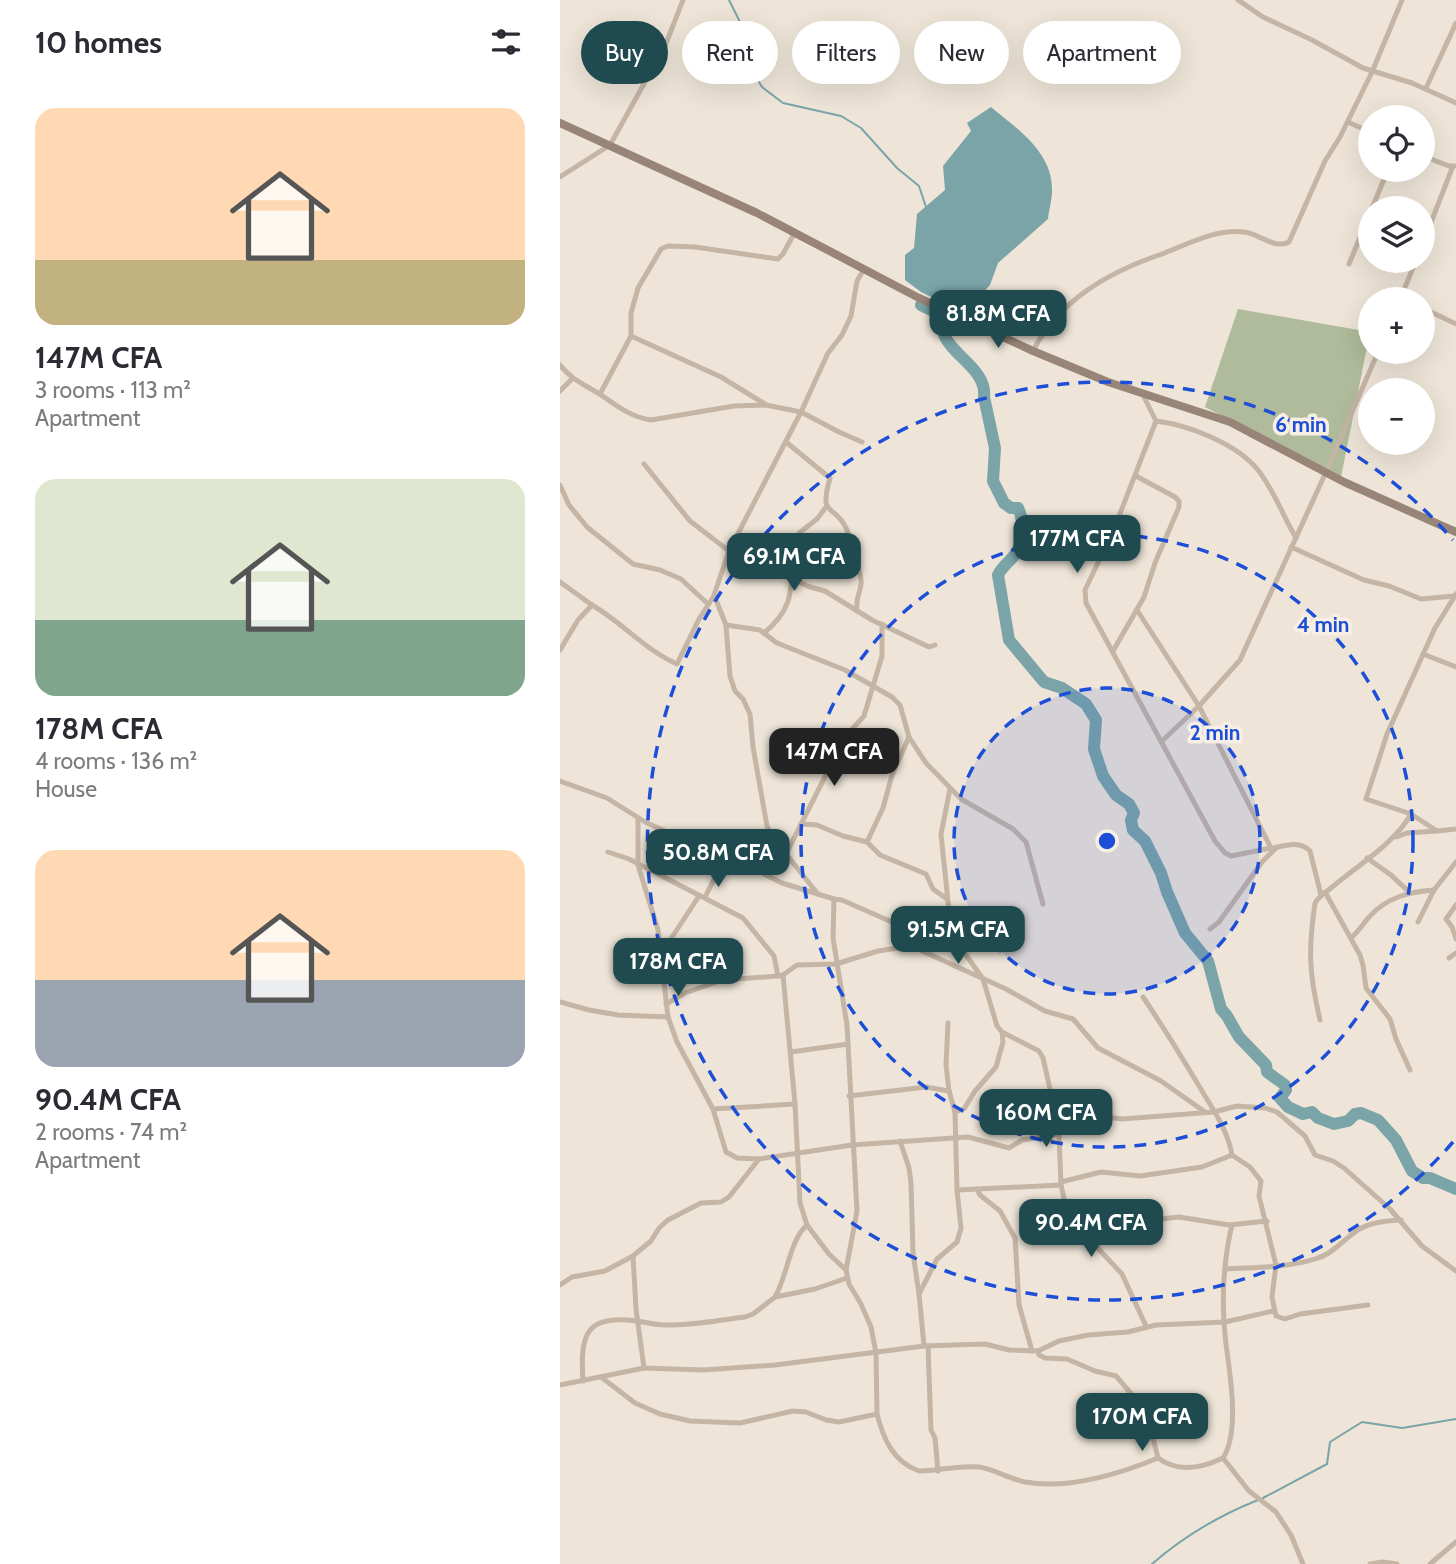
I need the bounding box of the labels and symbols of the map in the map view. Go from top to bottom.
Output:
pin: 81.8M CFA [918,290,1078,350]
text: 6 min [1275,412,1327,437]
pin: 177M CFA [1005,516,1149,575]
pin: 69.1M CFA [714,534,874,593]
text: 4 min [1297,612,1349,637]
text: 2 min [1190,720,1240,745]
pin: 147M CFA [762,728,906,788]
centre of rings [1095,829,1119,853]
pin: 50.8M CFA [638,830,798,889]
pin: 91.5M CFA [878,906,1038,966]
pin: 178M CFA [606,939,750,998]
pin: 160M CFA [974,1090,1118,1149]
pin: 90.4M CFA [1011,1200,1171,1259]
pin: 170M CFA [1070,1394,1214,1453]

